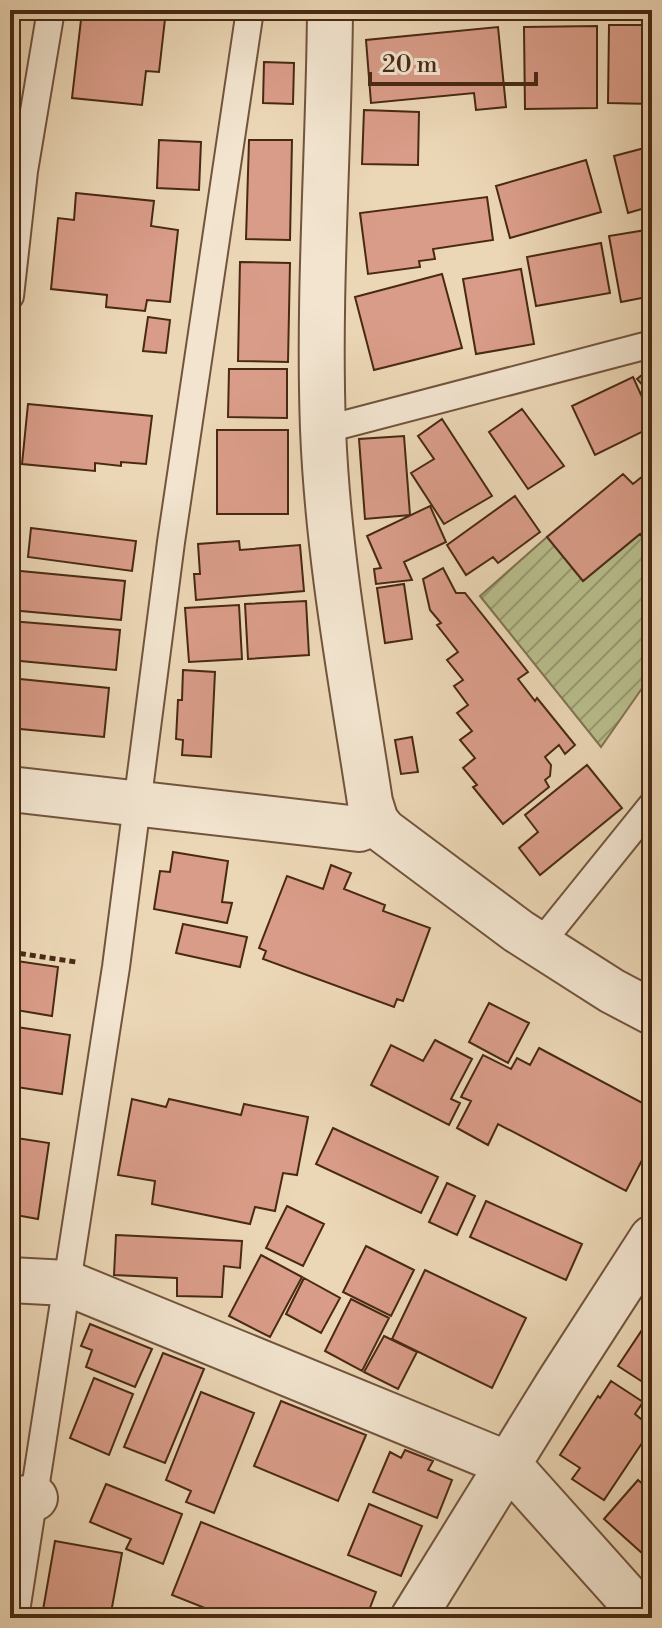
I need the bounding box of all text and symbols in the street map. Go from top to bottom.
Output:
scale bar [370,36,536,86]
text: 20 m [382,50,438,80]

